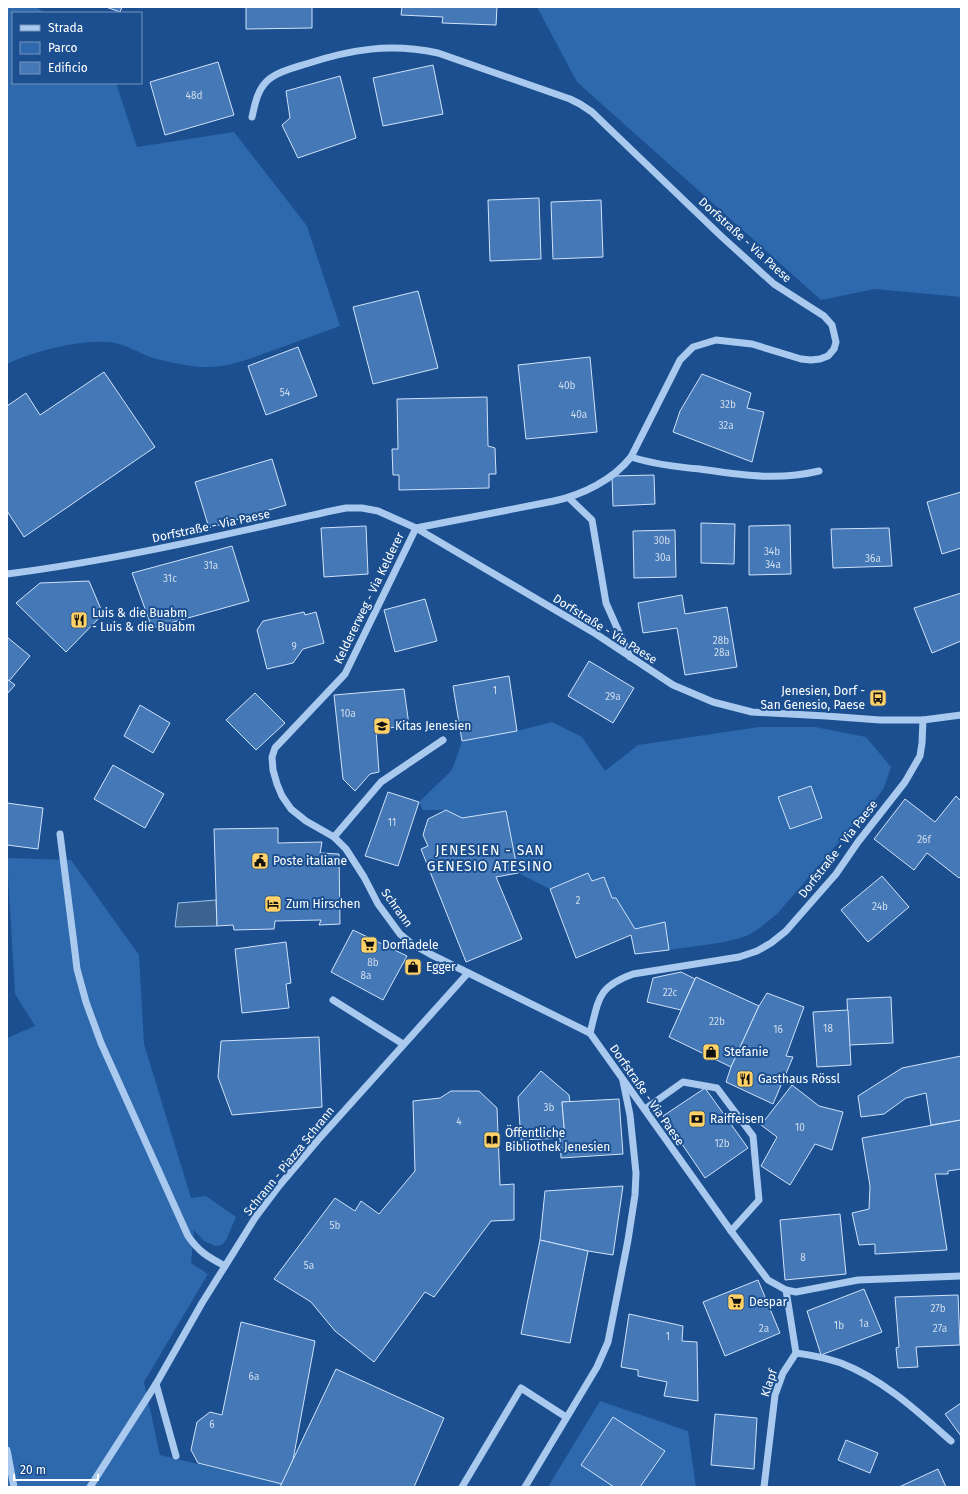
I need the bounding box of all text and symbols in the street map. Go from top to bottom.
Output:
legend [12,12,142,84]
text: Strada [48,21,83,35]
text: Parco [48,41,78,55]
text: Edificio [48,61,88,75]
house number: 48d [186,90,202,102]
street label: Dorfstraße - Via Paese [696,195,794,285]
house number: 40b [559,380,575,392]
house number: 54 [280,387,291,399]
house number: 32b [720,399,736,411]
house number: 40a [571,409,587,421]
house number: 32a [718,420,734,432]
street label: Dorfstraße - Via Paese [151,507,271,545]
street label: Keldererweg - Via Kelderer [331,530,407,666]
house number: 30b [654,535,670,547]
house number: 34b [764,546,780,558]
house number: 30a [655,552,671,564]
house number: 36a [865,553,881,565]
house number: 34a [765,559,781,571]
house number: 31a [204,560,218,572]
house number: 31c [163,573,177,585]
street label: Dorfstraße - Via Paese [550,591,660,667]
place label: Luis & die Buabm - Luis & die Buabm [92,606,195,634]
restaurant icon: Luis & die Buabm - Luis & die Buabm [69,610,89,630]
house number: 28b [713,635,729,647]
house number: 9 [291,641,297,653]
house number: 28a [714,647,730,659]
place label: Jenesien, Dorf - San Genesio, Paese [761,684,865,712]
house number: 1 [493,685,497,697]
bus stop icon: Jenesien, Dorf - San Genesio, Paese [868,688,888,708]
house number: 29a [605,691,621,703]
house number: 10a [340,708,356,720]
school or university icon: Kitas Jenesien [372,716,392,736]
place label: Kitas Jenesien [395,719,471,733]
street label: Dorfstraße - Via Paese [795,797,881,901]
house number: 11 [388,817,396,829]
house number: 26f [917,834,931,846]
district label: JENESIEN - SAN GENESIO ATESINO [427,842,553,875]
public building icon: Poste italiane [250,851,270,871]
place label: Poste italiane [273,854,347,868]
street label: Schrann [378,886,416,930]
hotel icon: Zum Hirschen [263,894,283,914]
house number: 2 [576,895,581,907]
place label: Zum Hirschen [286,897,360,911]
house number: 24b [872,901,888,913]
supermarket icon: Dorfladele [359,935,379,955]
place label: Dorfladele [382,938,439,952]
house number: 8b [367,957,379,969]
shop icon: Egger [403,957,423,977]
place label: Egger [426,960,456,974]
house number: 8a [361,970,371,982]
house number: 22c [663,987,677,999]
house number: 22b [709,1016,725,1028]
house number: 18 [823,1023,833,1035]
house number: 16 [773,1024,783,1036]
street label: Dorfstraße - Via Paese [607,1042,687,1148]
shop icon: Stefanie [701,1042,721,1062]
place label: Stefanie [724,1045,768,1059]
restaurant icon: Gasthaus Rössl [735,1069,755,1089]
place label: Gasthaus Rössl [758,1072,840,1086]
house number: 3b [544,1102,555,1114]
street label: Schrann - Piazza Schrann [241,1104,337,1218]
bank icon: Raiffeisen [687,1109,707,1129]
place label: Raiffeisen [710,1112,764,1126]
house number: 4 [456,1116,462,1128]
house number: 10 [795,1122,805,1134]
place label: Öffentliche Bibliothek Jenesien [505,1124,610,1154]
library icon: Öffentliche Bibliothek Jenesien [482,1130,502,1150]
house number: 12b [714,1138,730,1150]
house number: 5b [330,1220,341,1232]
house number: 8 [800,1252,806,1264]
house number: 5a [304,1260,314,1272]
supermarket icon: Despar [726,1292,746,1312]
place label: Despar [749,1295,787,1309]
house number: 27b [930,1303,946,1315]
house number: 1a [859,1318,869,1330]
house number: 1b [834,1320,844,1332]
house number: 2a [759,1323,769,1335]
house number: 27a [933,1323,947,1335]
house number: 1 [666,1331,670,1343]
street label: Klapf [758,1366,781,1399]
house number: 6a [249,1371,259,1383]
house number: 6 [209,1419,215,1431]
scale bar [14,1456,98,1482]
text: 20 m [20,1463,46,1477]

